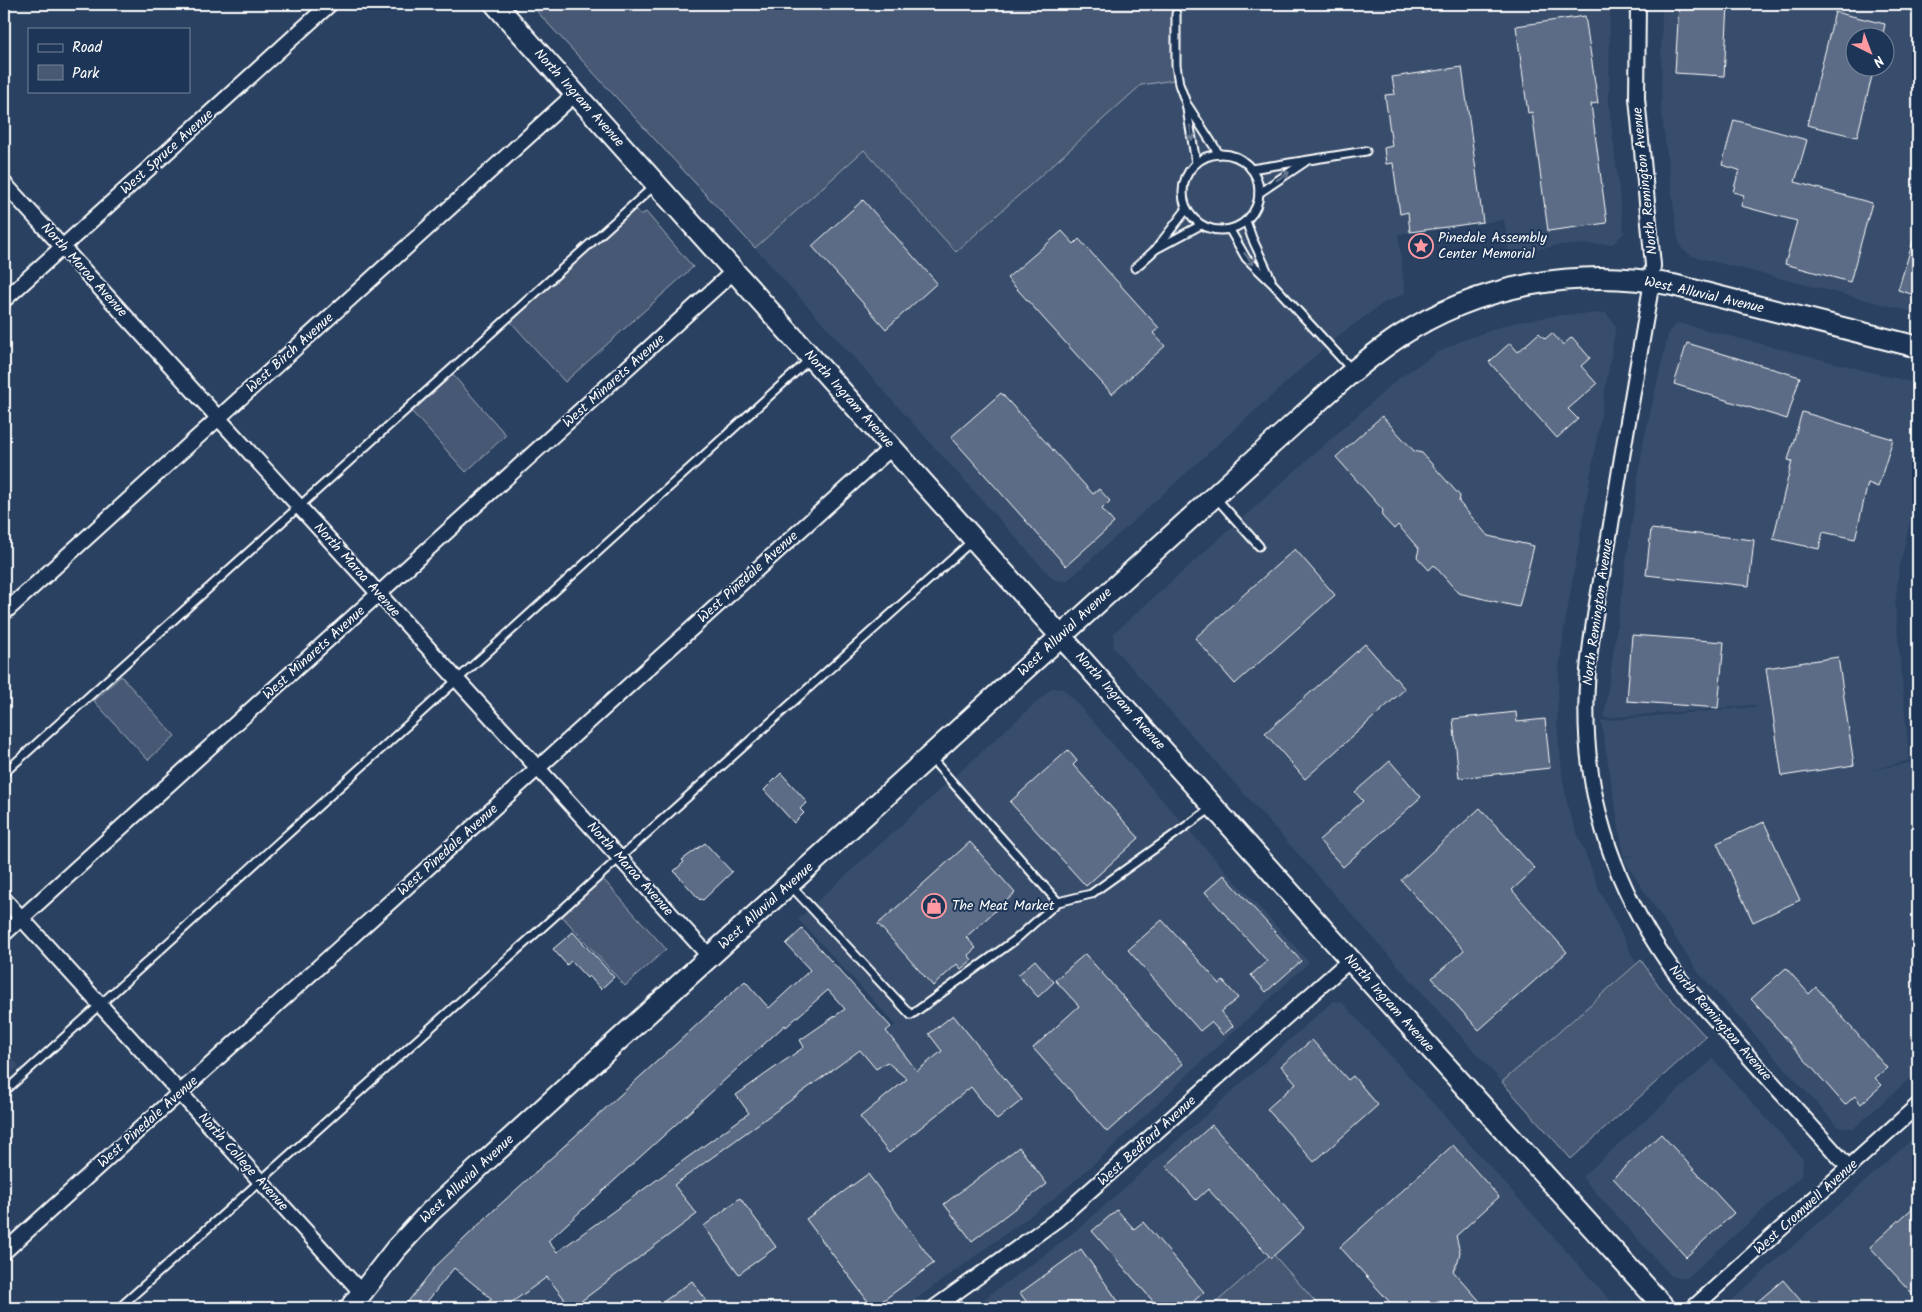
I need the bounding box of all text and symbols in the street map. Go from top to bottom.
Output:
legend [28,28,190,92]
north arrow [1844,28,1894,78]
text: Road [72,36,103,60]
street label: North Ingram Avenue [528,44,630,153]
text: N [1867,50,1889,72]
text: Park [72,62,100,86]
street label: West Spruce Avenue [115,104,219,200]
street label: North Remington Avenue [1626,106,1664,256]
one-way arrow [1186,125,1196,141]
one-way arrow [1276,171,1290,181]
street label: North Maroa Avenue [35,218,133,323]
place label: Pinedale Assembly Center Memorial [1438,227,1547,265]
place icon: Pinedale Assembly Center Memorial [1408,233,1434,259]
one-way arrow [1243,252,1254,265]
street label: West Alluvial Avenue [1642,271,1767,320]
street label: West Birch Avenue [241,307,339,399]
street label: West Minarets Avenue [558,328,671,433]
street label: North Ingram Avenue [798,345,900,454]
street label: North Maroa Avenue [308,518,406,623]
street label: West Pinedale Avenue [693,525,804,628]
street label: North Remington Avenue [1577,536,1619,687]
street label: West Alluvial Avenue [1013,582,1118,682]
street label: West Minarets Avenue [258,600,371,705]
street label: North Ingram Avenue [1069,647,1171,756]
street label: West Pinedale Avenue [393,798,504,901]
street label: North Maroa Avenue [581,817,679,922]
street label: West Alluvial Avenue [713,856,819,955]
shop icon: The Meat Market [921,893,947,919]
place label: The Meat Market [952,895,1055,917]
street label: North Ingram Avenue [1338,949,1440,1058]
street label: North Remington Avenue [1663,960,1777,1087]
street label: West Pinedale Avenue [93,1070,204,1173]
street label: West Bedford Avenue [1093,1090,1202,1192]
street label: North College Avenue [192,1108,294,1217]
street label: West Alluvial Avenue [415,1129,520,1229]
street label: West Cromwell Avenue [1749,1153,1864,1260]

